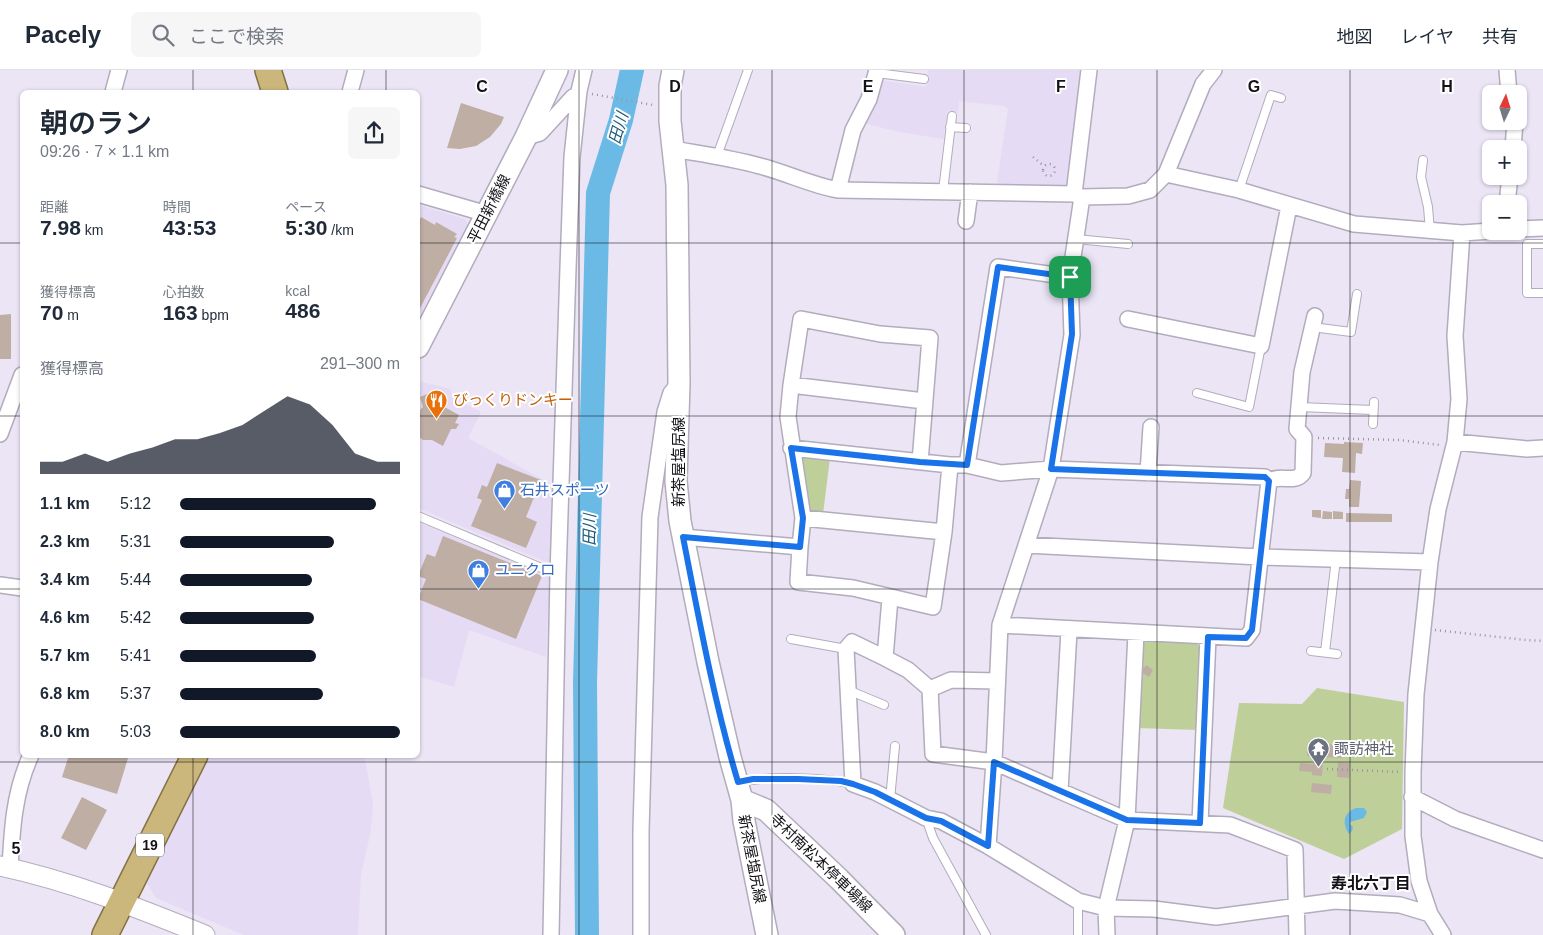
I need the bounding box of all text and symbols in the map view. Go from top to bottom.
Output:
search box [131,12,481,57]
text: Pacely [25,21,101,48]
icon: search [149,21,177,49]
text: ここで検索 [189,26,284,47]
text: 地図 [1337,27,1373,47]
text: レイヤ [1401,27,1454,47]
text: 共有 [1482,27,1518,47]
text: C [476,78,488,95]
text: D [669,78,681,95]
text: E [863,78,874,95]
text: F [1056,78,1066,95]
text: G [1248,78,1260,95]
text: H [1441,78,1453,95]
north arrow [1482,85,1528,130]
map controls [1482,85,1527,240]
button: share [348,107,400,159]
text: 朝のラン [40,108,152,139]
water label: 田川 [606,108,632,146]
button: + [1482,140,1527,185]
text: 09:26 · 7 × 1.1 km [40,143,169,160]
street label: 平田新橋線 [464,171,513,246]
button: − [1482,195,1527,240]
text: 距離 [40,199,68,215]
text: 時間 [163,199,191,215]
text: ペース [285,199,327,215]
text: 7.98 [40,216,81,239]
text: 43:53 [163,216,216,239]
text: 5:30 [285,216,327,239]
text: km [81,222,103,238]
text: /km [327,222,354,238]
pin [1049,256,1091,298]
icon: arrive [1056,263,1084,291]
text: kcal [285,283,310,299]
text: 獲得標高 [40,284,96,300]
text: 心拍数 [163,284,205,300]
text: 486 [285,299,320,322]
text: 70 [40,301,63,324]
text: 163 [163,301,198,324]
text: m [63,307,79,323]
text: bpm [198,307,229,323]
text: 291–300 m [320,355,400,372]
text: 獲得標高 [40,360,104,377]
restaurant icon: びっくりドンキー [425,388,449,419]
place label: びっくりドンキー [453,391,573,408]
street label: 新茶屋塩尻線 [670,417,687,507]
shop icon: 石井スポーツ [492,478,516,509]
place label: 石井スポーツ [520,481,610,498]
text: 1.1 km [40,495,90,512]
text: 5:12 [120,495,151,512]
water label: 田川 [581,512,598,546]
text: 2.3 km [40,533,90,550]
text: 5:31 [120,533,151,550]
shop icon: ユニクロ [467,558,491,589]
place label: ユニクロ [495,561,555,578]
text: 3.4 km [40,571,90,588]
text: 5:44 [120,571,151,588]
text: 4.6 km [40,609,90,626]
text: 5:42 [120,609,151,626]
text: 5.7 km [40,647,90,664]
text: 5:41 [120,647,151,664]
text: 6.8 km [40,685,90,702]
text: 5:37 [120,685,151,702]
text: 8.0 km [40,723,90,740]
text: 5:03 [120,723,151,740]
temple icon: 諏訪神社 [1306,737,1330,768]
place label: 諏訪神社 [1334,740,1394,757]
street label: 寺村南松本停車場線 [767,810,876,916]
street label: 新茶屋塩尻線 [736,813,769,905]
road number: 19 [136,834,164,856]
text: 5 [12,840,21,857]
district label: 寿北六丁目 [1331,875,1411,892]

